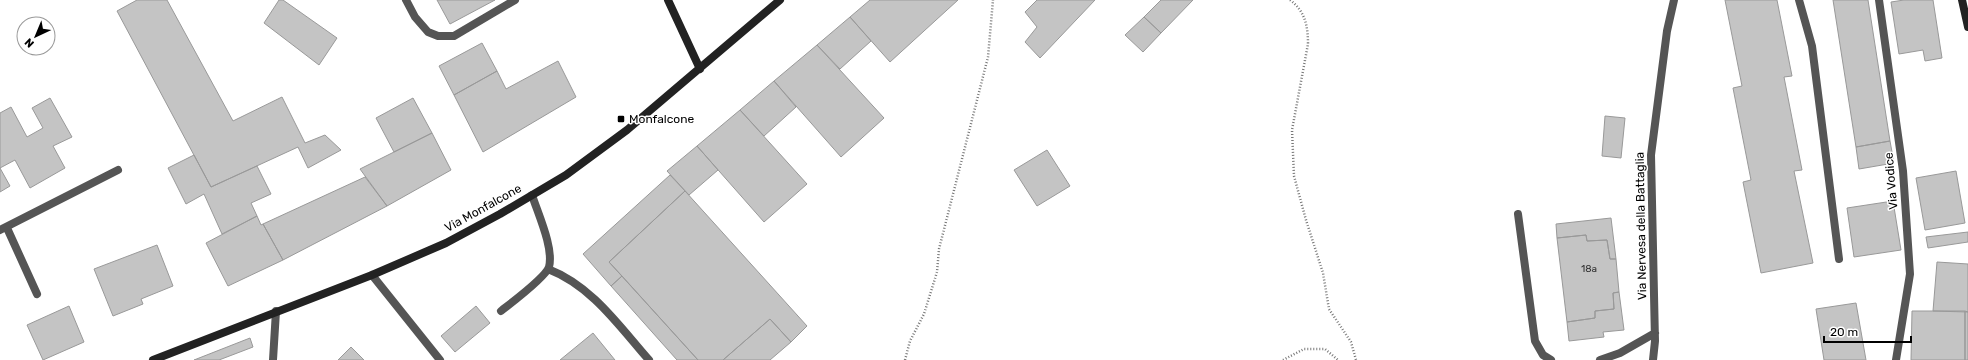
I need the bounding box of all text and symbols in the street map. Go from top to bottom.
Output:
north arrow [16,16,56,56]
text: N [22,35,37,50]
place label: Monfalcone [629,112,694,126]
marker: Monfalcone [616,114,626,124]
street label: Via Vodice [1881,151,1900,210]
street label: Via Nervesa della Battaglia [1633,152,1649,300]
street label: Via Monfalcone [442,181,524,235]
house number: 18a [1581,263,1597,275]
scale bar [1824,318,1911,344]
text: 20 m [1830,325,1858,339]

